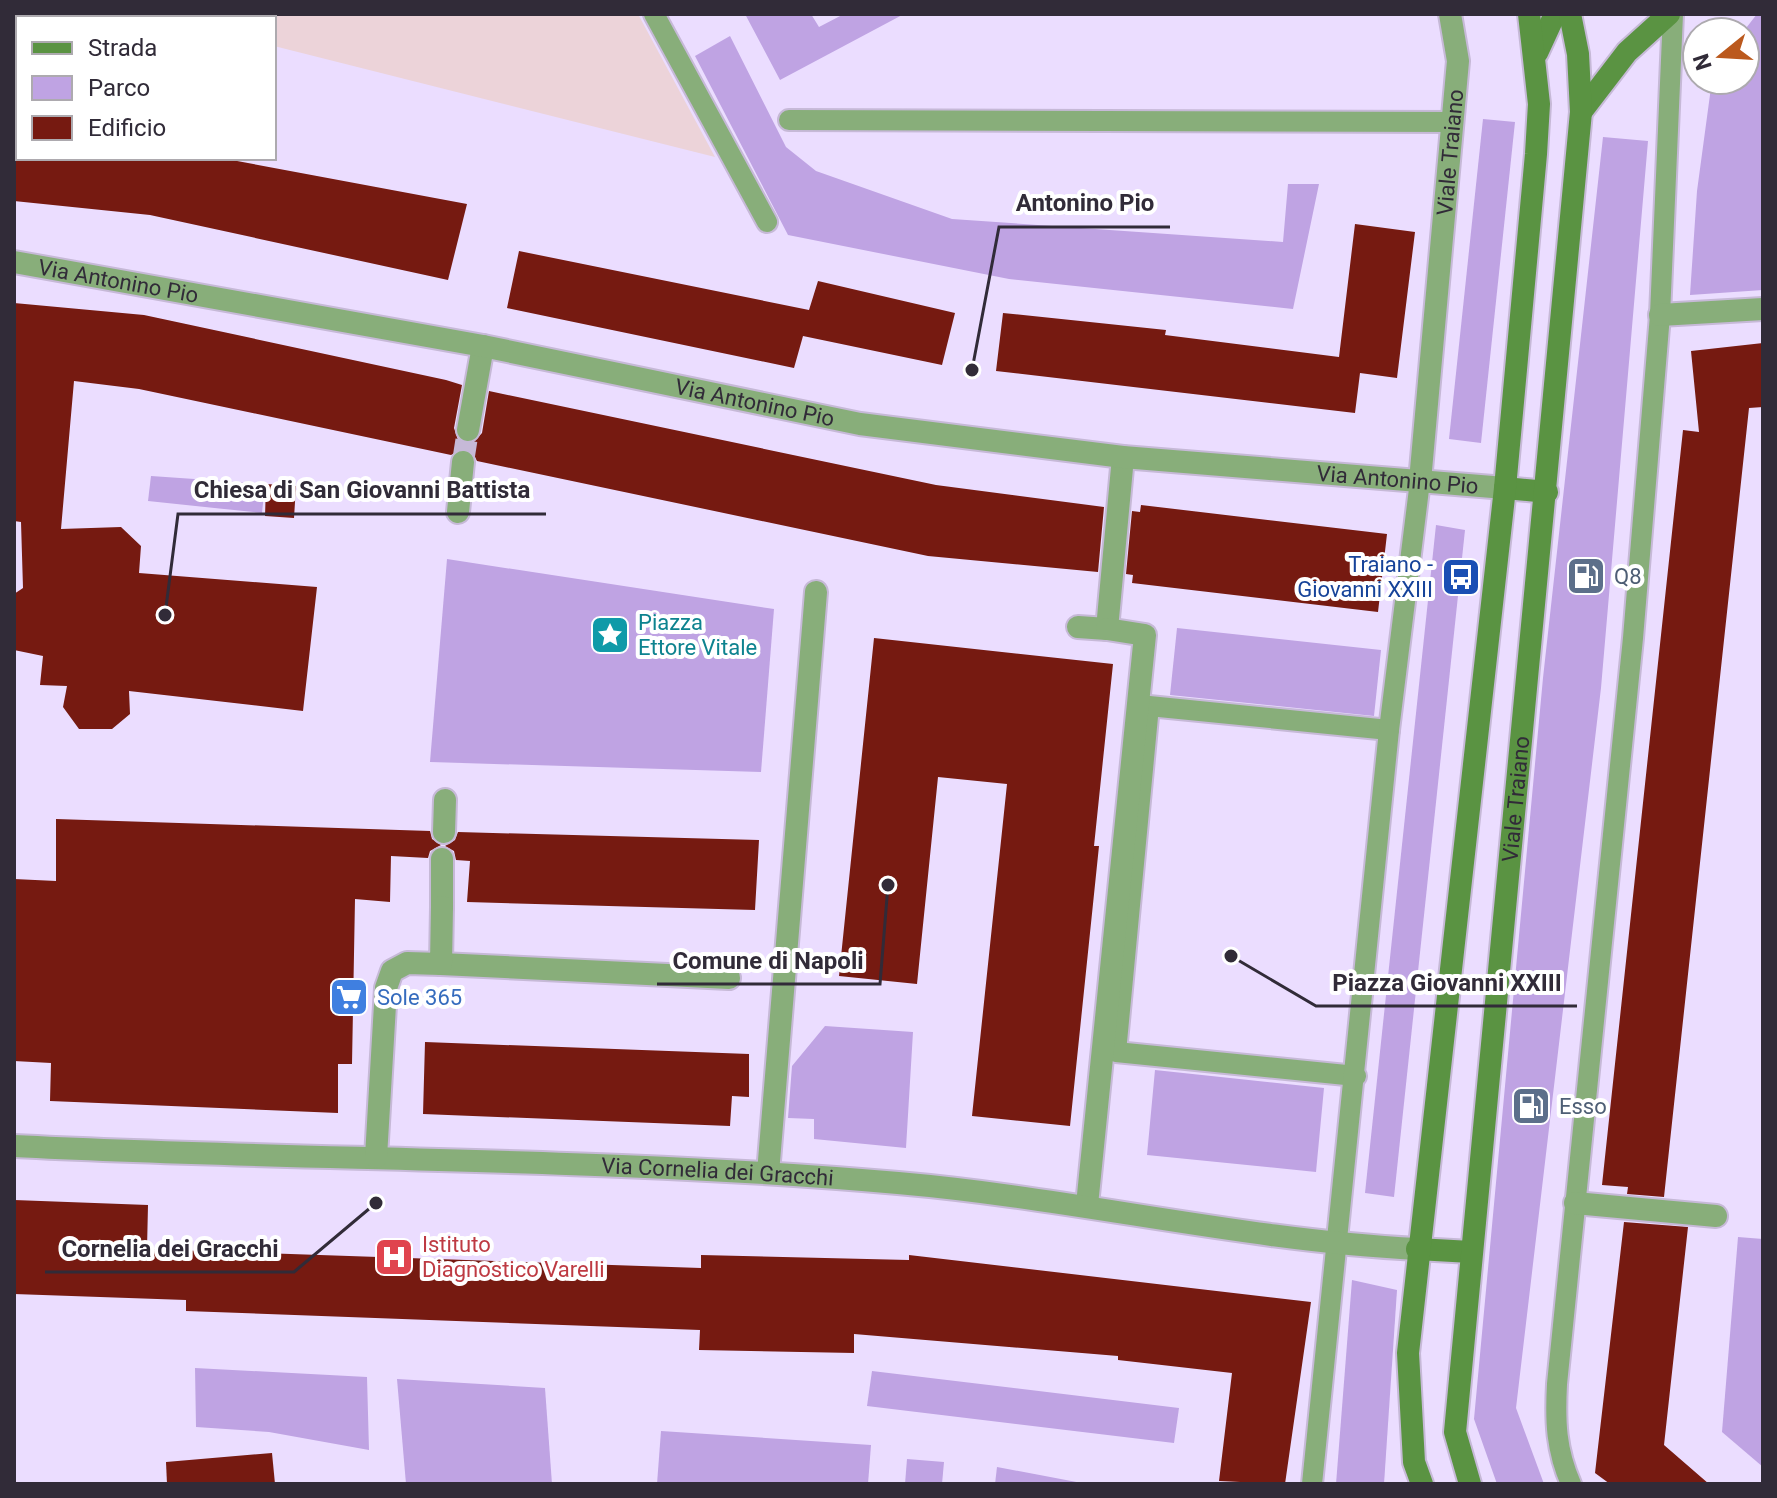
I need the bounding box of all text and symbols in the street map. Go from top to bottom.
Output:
legend [16,16,276,160]
north arrow [1681,16,1761,96]
text: Strada [88,34,157,62]
text: N [1688,51,1717,73]
text: Parco [88,74,150,102]
street label: Viale Traiano [1432,88,1468,217]
text: Edificio [88,114,166,142]
callout: Antonino Pio [999,179,1170,227]
text: Antonino Pio [1016,189,1154,217]
street label: Via Antonino Pio [36,254,200,307]
street label: Via Antonino Pio [673,374,837,431]
street label: Via Antonino Pio [1316,460,1480,498]
callout: Chiesa di San Giovanni Battista [178,466,546,514]
text: Chiesa di San Giovanni Battista [194,476,530,504]
place label: Traiano - Giovanni XXIII [1297,552,1433,602]
fuel station icon: Q8 [1565,555,1607,597]
bus stop icon: Traiano - Giovanni XXIII [1440,556,1482,598]
place label: Q8 [1614,564,1642,589]
place label: Piazza Ettore Vitale [638,610,757,660]
place icon: Piazza Ettore Vitale [589,614,631,656]
street label: Viale Traiano [1497,735,1534,863]
callout: Comune di Napoli [657,936,880,984]
text: Comune di Napoli [672,947,864,975]
callout: Piazza Giovanni XXIII [1316,958,1577,1006]
text: Piazza Giovanni XXIII [1332,969,1562,997]
supermarket icon: Sole 365 [328,976,370,1018]
place label: Sole 365 [377,985,462,1010]
fuel station icon: Esso [1510,1085,1552,1127]
place label: Esso [1559,1094,1607,1119]
street label: Via Cornelia dei Gracchi [601,1153,835,1190]
callout: Cornelia dei Gracchi [45,1224,294,1272]
place label: Istituto Diagnostico Varelli [422,1232,605,1282]
text: Cornelia dei Gracchi [61,1235,279,1263]
hospital icon: Istituto Diagnostico Varelli [373,1236,415,1278]

